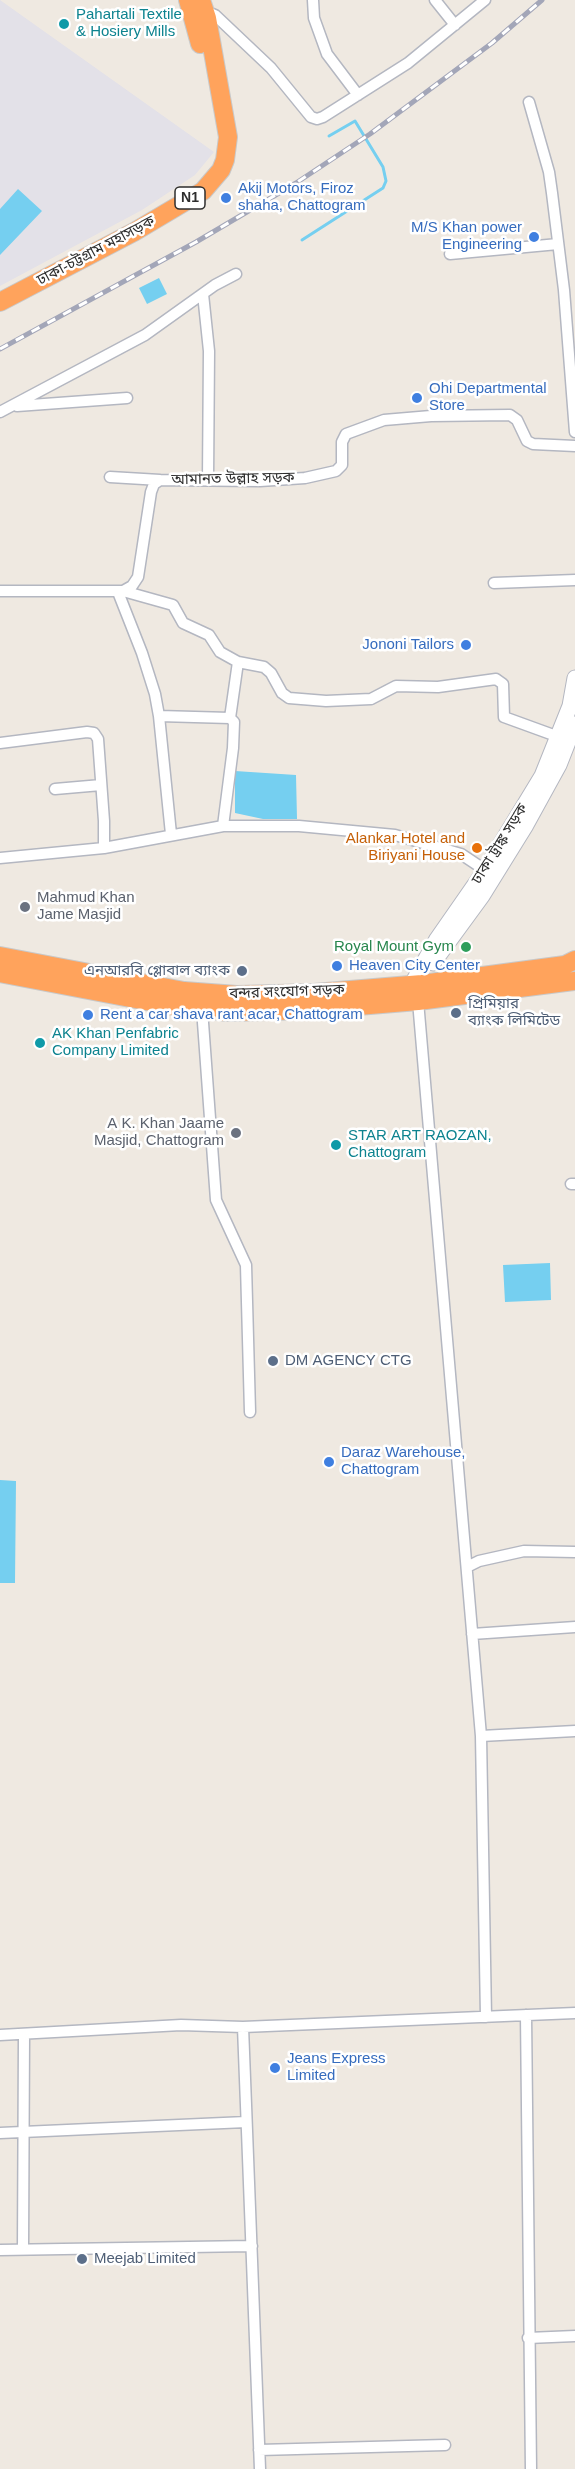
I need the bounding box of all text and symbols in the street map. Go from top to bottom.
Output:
place label: Pahartali Textile & Hosiery Mills [76,6,182,41]
marker: Pahartali Textile & Hosiery Mills [57,17,71,31]
place label: Akij Motors, Firoz shaha, Chattogram [238,180,366,215]
road number: N1 [175,187,205,209]
marker: Akij Motors, Firoz shaha, Chattogram [219,191,233,205]
street label: ঢাকা-চট্টগ্রাম মহাসড়ক [34,212,158,290]
place label: M/S Khan power Engineering [411,219,522,254]
marker: M/S Khan power Engineering [527,230,541,244]
place label: Ohi Departmental Store [429,380,547,415]
marker: Ohi Departmental Store [410,391,424,405]
street label: আমানত উল্লাহ সড়ক [171,469,295,489]
place label: Jononi Tailors [362,636,454,654]
marker: Jononi Tailors [459,638,473,652]
street label: ঢাকা ট্রাঙ্ক সড়ক [468,800,532,888]
place label: Alankar Hotel and Biriyani House [346,830,465,865]
marker: Alankar Hotel and Biriyani House [470,841,484,855]
place label: Mahmud Khan Jame Masjid [37,889,135,924]
marker: Mahmud Khan Jame Masjid [18,900,32,914]
place label: Royal Mount Gym [334,938,454,956]
marker: Royal Mount Gym [459,940,473,954]
place label: Heaven City Center [349,957,480,975]
marker: Heaven City Center [330,959,344,973]
place label: এনআরবি গ্লোবাল ব্যাংক [84,962,230,980]
marker: এনআরবি গ্লোবাল ব্যাংক [235,964,249,978]
street label: বন্দর সংযোগ সড়ক [229,981,345,1003]
place label: প্রিমিয়ার ব্যাংক লিমিটেড [468,995,560,1030]
place label: Rent a car shava rant acar, Chattogram [100,1006,363,1024]
marker: প্রিমিয়ার ব্যাংক লিমিটেড [449,1006,463,1020]
marker: Rent a car shava rant acar, Chattogram [81,1008,95,1022]
place label: AK Khan Penfabric Company Limited [52,1025,179,1060]
marker: AK Khan Penfabric Company Limited [33,1036,47,1050]
place label: A K. Khan Jaame Masjid, Chattogram [94,1115,224,1150]
marker: A K. Khan Jaame Masjid, Chattogram [229,1126,243,1140]
place label: STAR ART RAOZAN, Chattogram [348,1127,492,1162]
marker: STAR ART RAOZAN, Chattogram [329,1138,343,1152]
place label: DM AGENCY CTG [285,1352,412,1370]
marker: DM AGENCY CTG [266,1354,280,1368]
place label: Daraz Warehouse, Chattogram [341,1444,465,1479]
marker: Daraz Warehouse, Chattogram [322,1455,336,1469]
place label: Jeans Express Limited [287,2050,385,2085]
marker: Jeans Express Limited [268,2061,282,2075]
place label: Meejab Limited [94,2250,196,2268]
marker: Meejab Limited [75,2252,89,2266]

